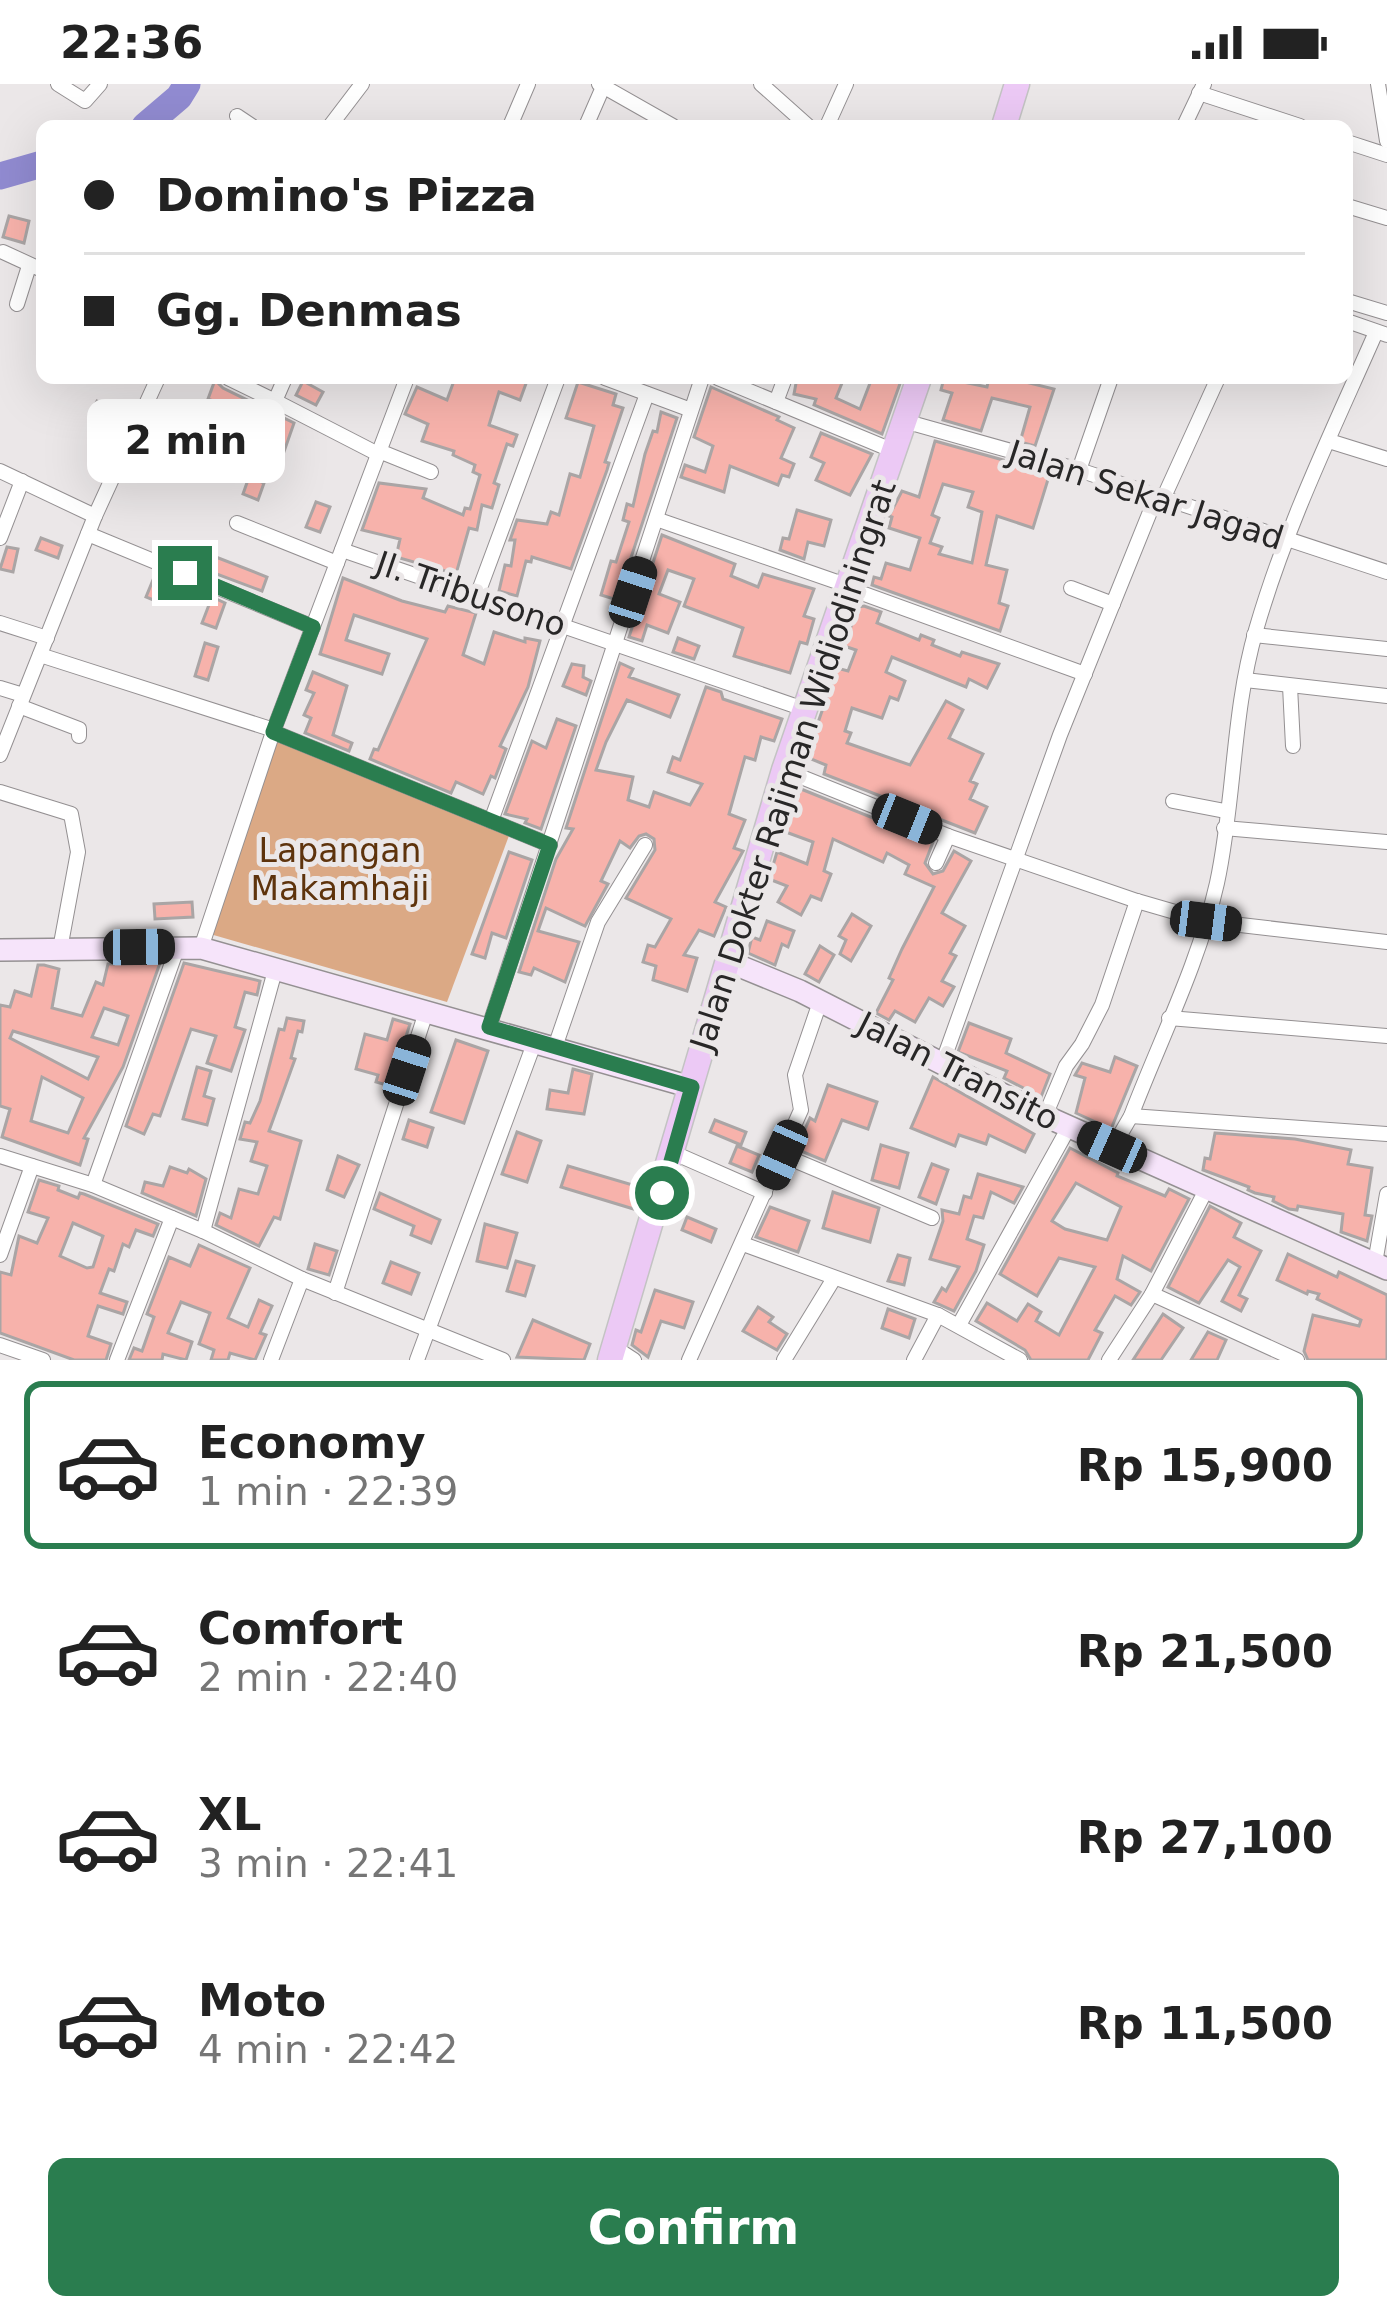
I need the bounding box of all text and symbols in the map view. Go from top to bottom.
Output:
text: 22:36 [60,16,203,69]
text: Domino's Pizza [156,169,537,222]
text: Gg. Denmas [156,284,462,337]
callout: 2 min [86,399,284,483]
text: 2 min [125,418,247,463]
street label: Jalan Sekar Jagad [1002,432,1288,558]
street label: Jalan Dokter Rajiman Widiodiningrat [682,475,904,1057]
street label: Jl. Tribusono [369,543,571,645]
route end [158,546,212,600]
car [605,552,661,632]
car [867,789,947,849]
park label: Lapangan Makamhaji [250,831,430,908]
car [1168,899,1244,943]
car [103,928,175,966]
street label: Jalan Transito [849,1003,1065,1138]
car [379,1030,435,1110]
car [751,1115,813,1195]
car [1072,1116,1152,1178]
route start [635,1166,689,1220]
icon: car [54,1411,162,1519]
text: Economy [198,1416,426,1469]
text: Rp 15,900 [1077,1439,1333,1492]
text: 1 min · 22:39 [198,1469,458,1514]
icon: car [54,1597,162,1705]
text: Comfort [198,1602,403,1655]
text: Rp 21,500 [1077,1625,1333,1678]
text: 2 min · 22:40 [198,1655,458,1700]
icon: car [54,1783,162,1891]
text: XL [198,1788,261,1841]
text: Rp 27,100 [1077,1811,1333,1864]
text: 3 min · 22:41 [198,1841,458,1886]
icon: car [54,1969,162,2077]
text: Moto [198,1974,326,2027]
text: Rp 11,500 [1077,1997,1333,2050]
text: 4 min · 22:42 [198,2027,458,2072]
button: Confirm [48,2158,1339,2296]

